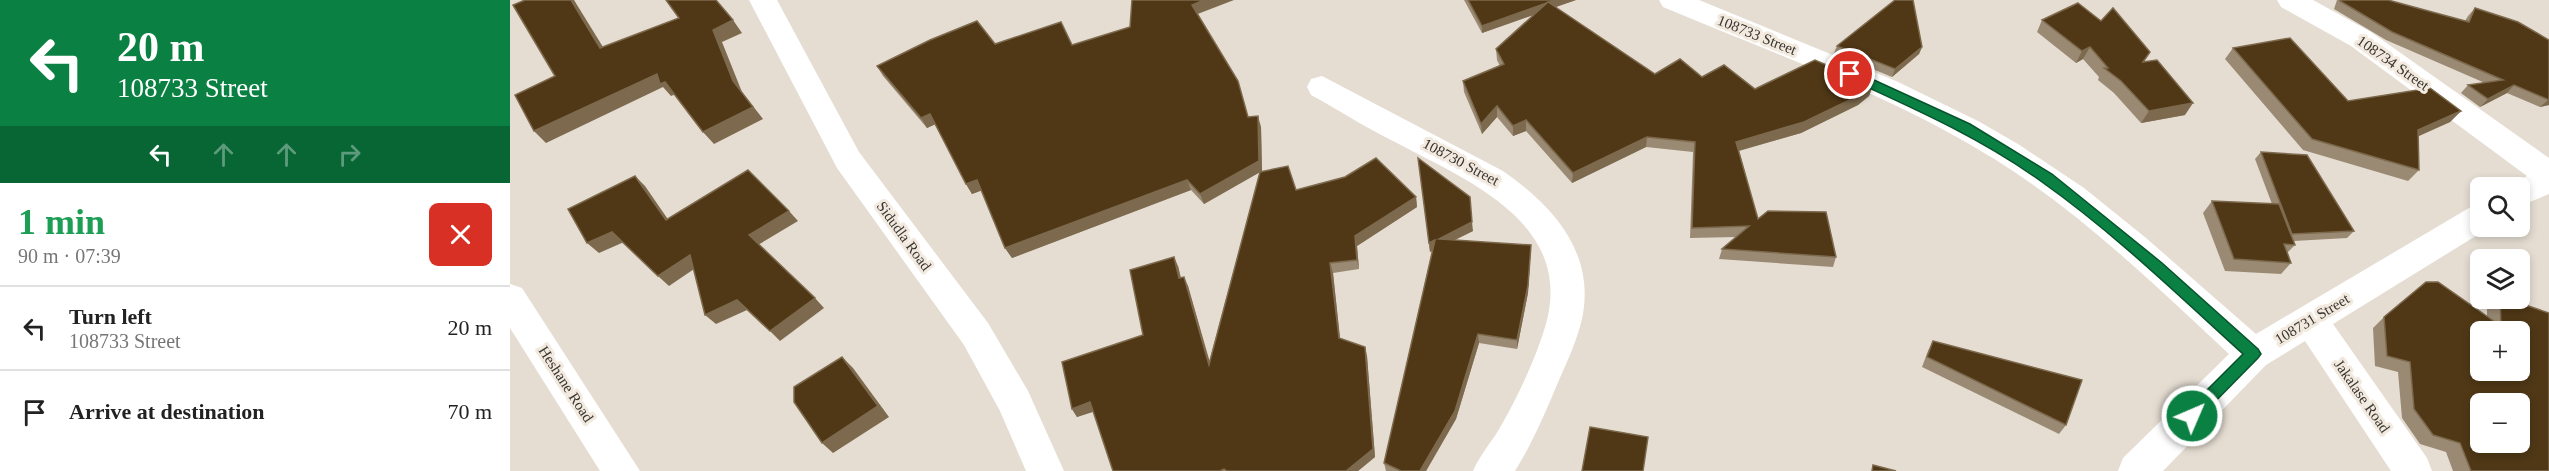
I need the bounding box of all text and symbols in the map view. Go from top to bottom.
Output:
street label: 108733 Street [1715,12,1800,58]
icon: left [18,24,96,102]
text: 20 m [117,24,205,70]
street label: 108734 Street [2354,32,2433,94]
pin [1824,48,1875,99]
icon: arrive [1833,57,1866,90]
text: 108733 Street [117,73,268,103]
street label: 108730 Street [1420,135,1502,189]
icon: left [144,138,177,171]
icon: ahead [207,138,240,171]
icon: ahead [270,138,303,171]
icon: right [333,138,366,171]
map controls [2470,177,2530,453]
button: search [2470,177,2530,237]
street label: Sidudla Road [874,198,935,274]
text: 1 min [18,202,105,242]
button: close [429,203,492,266]
text: 90 m · 07:39 [18,245,121,267]
button: layers [2470,249,2530,309]
street label: 108731 Street [2272,290,2353,347]
text: Turn left [69,304,152,329]
icon: left [18,312,51,345]
text: 20 m [447,315,492,340]
button: + [2470,321,2530,381]
text: 108733 Street [69,330,181,352]
street label: Heshane Road [536,343,597,425]
street label: Jakalase Road [2331,356,2393,436]
position arrow [2160,384,2224,448]
button: − [2470,393,2530,453]
icon: arrive [18,396,51,429]
text: Arrive at destination [69,399,265,424]
text: 70 m [447,399,492,424]

